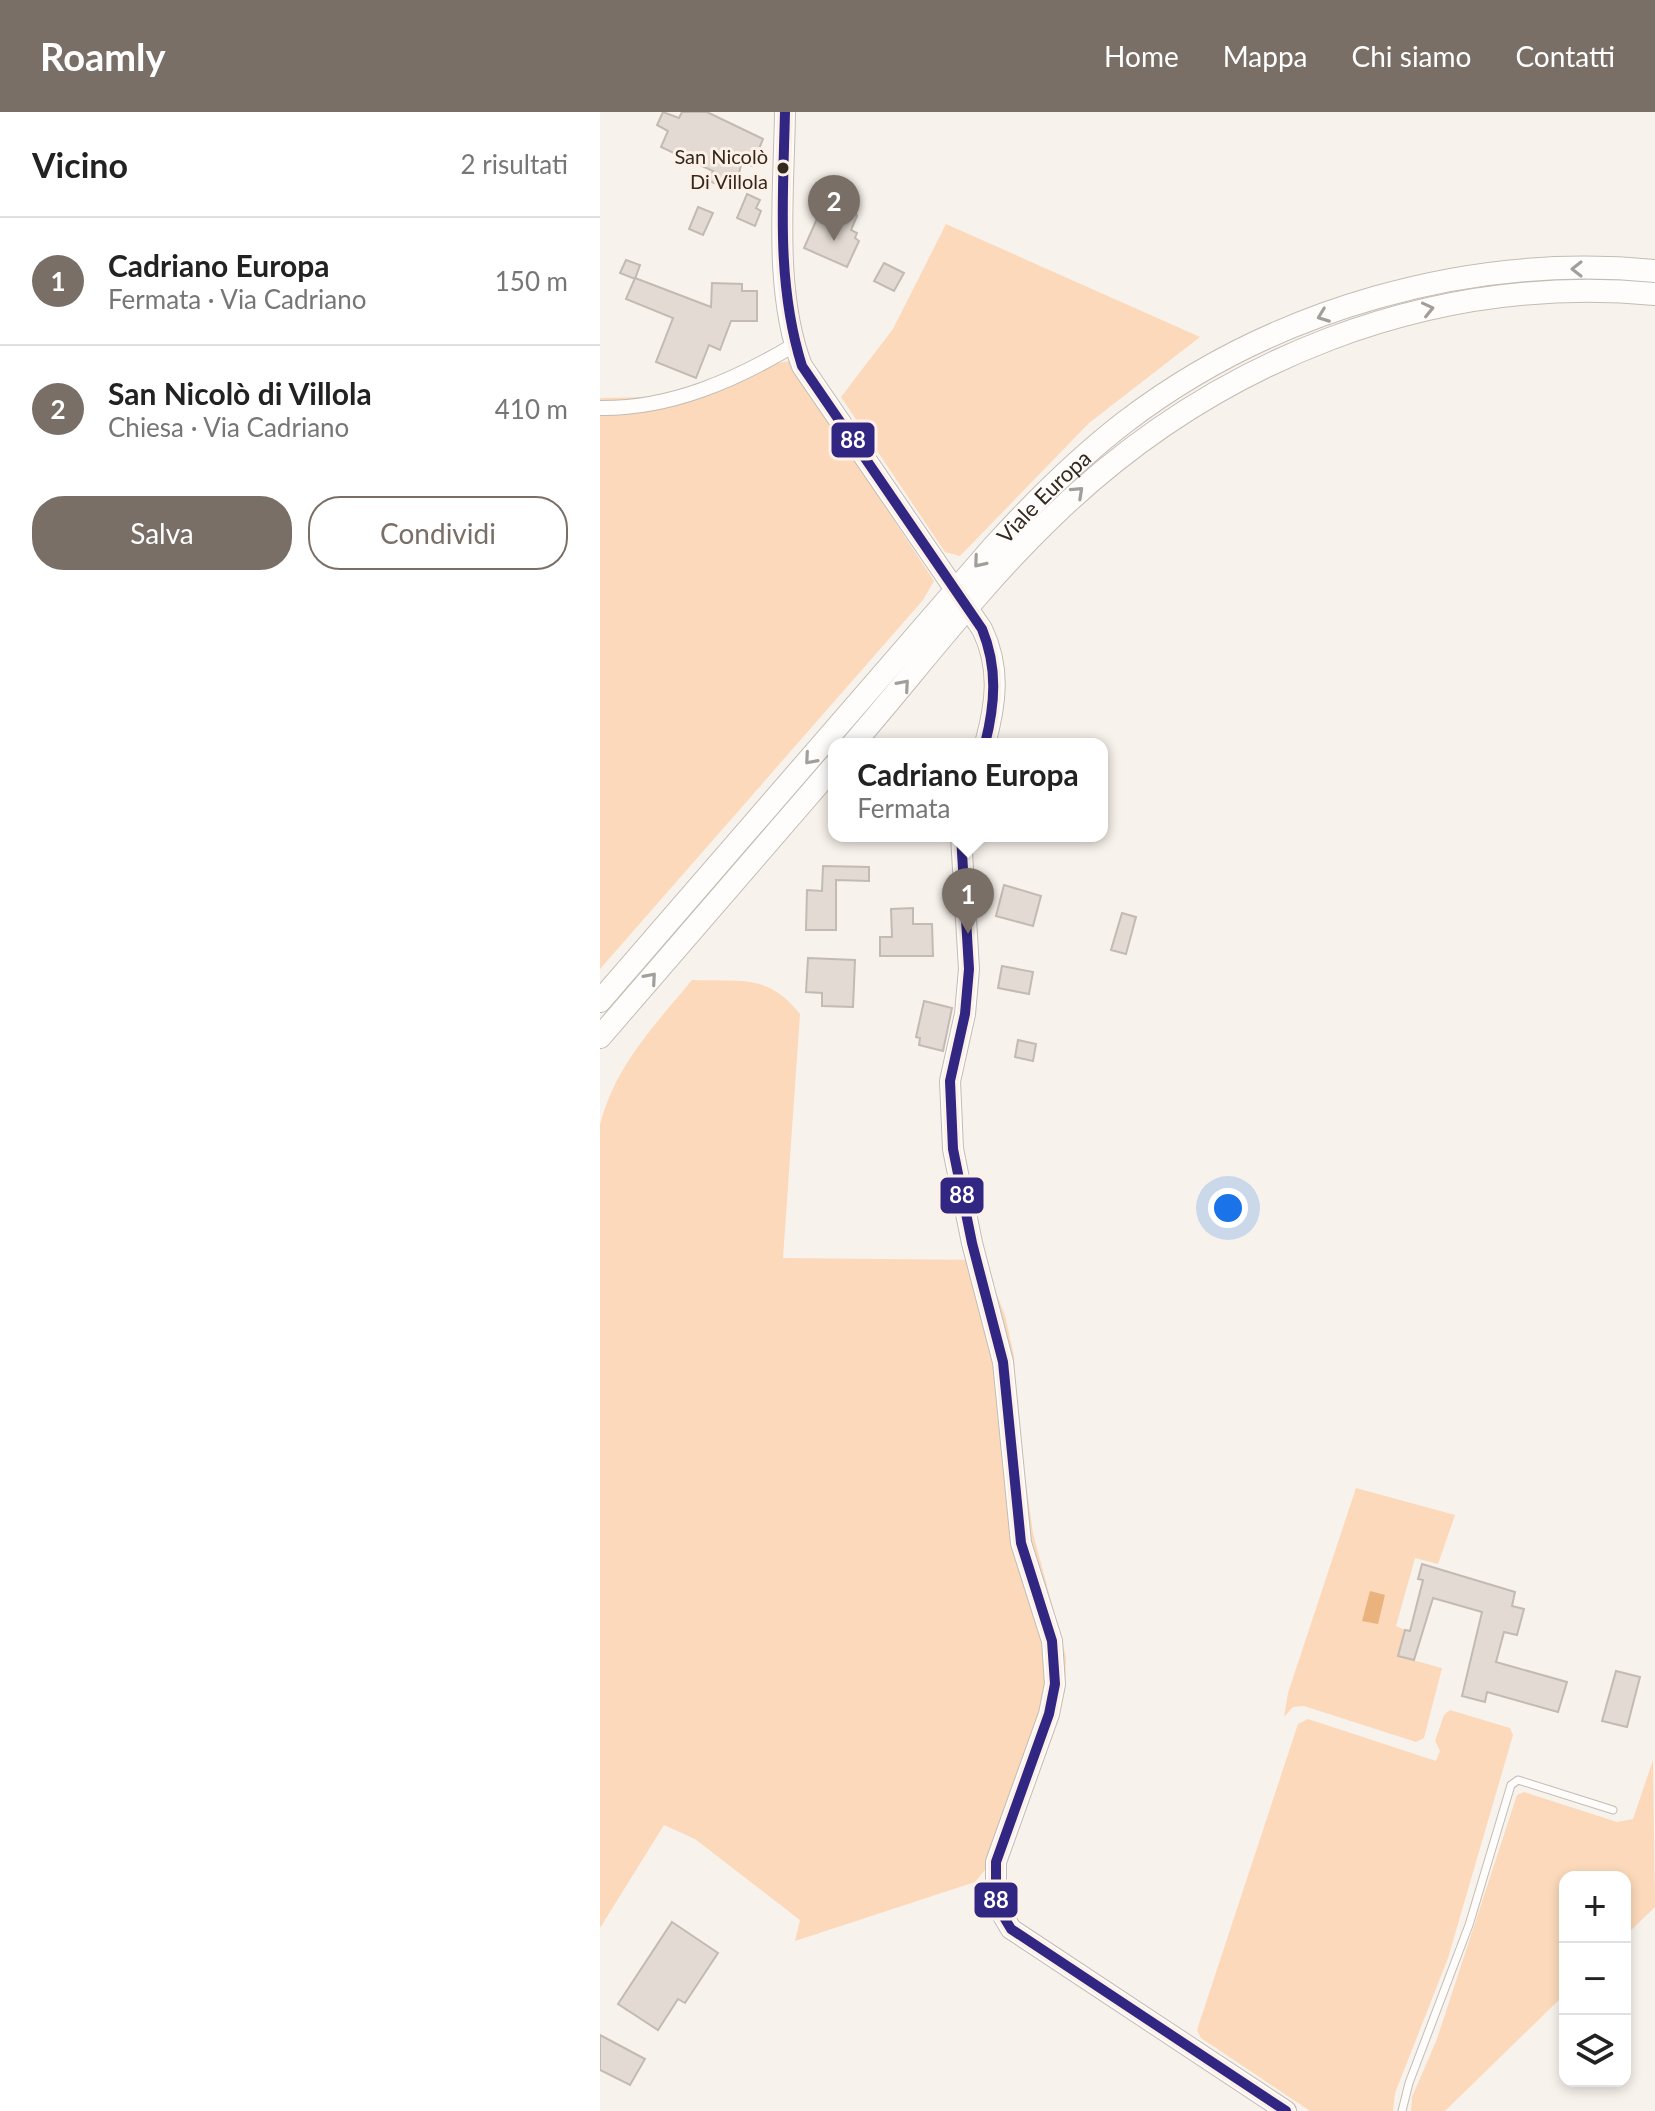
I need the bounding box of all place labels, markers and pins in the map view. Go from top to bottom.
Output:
place label: San Nicolò Di Villola [674,144,768,193]
marker: San Nicolò Di Villola [775,160,791,176]
pin: 2 [808,175,860,241]
pin: 1 [942,868,994,934]

